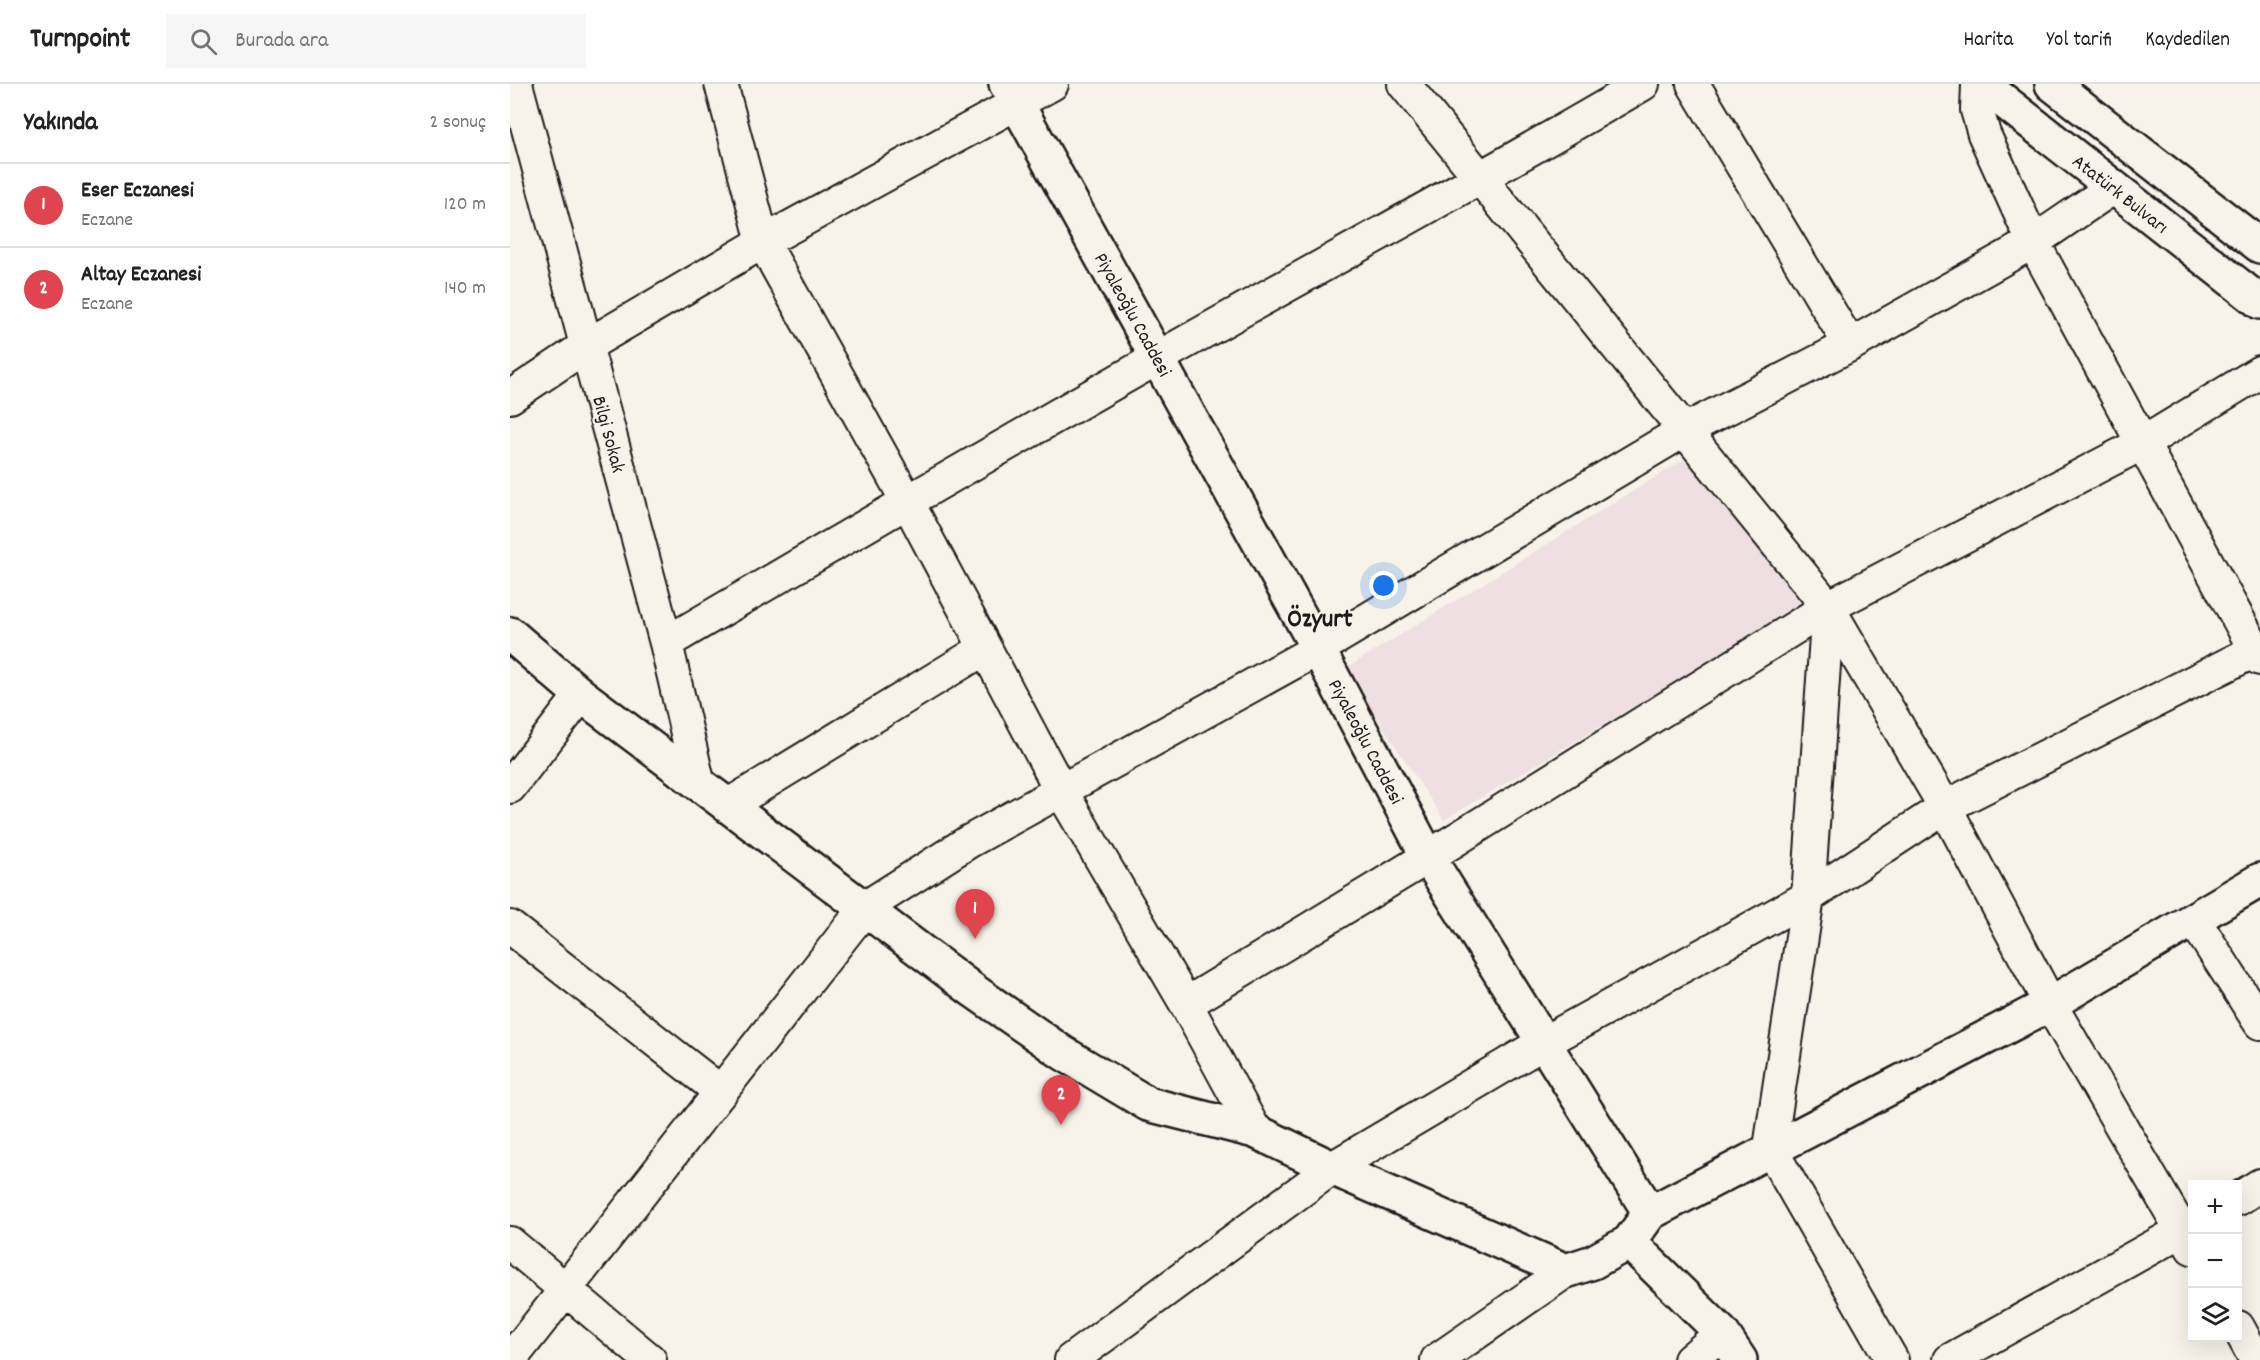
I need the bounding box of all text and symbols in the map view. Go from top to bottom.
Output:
search box [166,14,586,68]
text: Turnpoint [30,21,130,61]
icon: search [187,25,220,58]
text: Burada ara [235,26,328,57]
text: Harita [1964,26,2013,56]
text: Yol tarifi [2046,26,2112,56]
text: Kaydedilen [2145,26,2230,56]
text: Yakında [24,105,98,142]
text: 2 sonuç [429,109,486,137]
street label: Atatürk Bulvarı [2065,149,2173,242]
text: Eser Eczanesi [81,176,194,207]
text: 1 [41,191,46,219]
text: 120 m [444,191,486,219]
text: Eczane [81,207,133,235]
street label: Piyaleoğlu Caddesi [1086,248,1177,383]
text: Altay Eczanesi [81,260,201,291]
text: 2 [39,275,48,303]
text: 140 m [444,275,486,303]
text: Eczane [81,291,133,319]
street label: Bilgi Sokak [583,393,631,476]
your location [1369,571,1398,600]
district label: Özyurt [1287,602,1353,639]
street label: Piyaleoğlu Caddesi [1320,675,1409,810]
pin: 1 [956,890,994,939]
pin: 2 [1042,1076,1080,1125]
map controls [2188,1180,2242,1342]
button: + [2188,1180,2242,1234]
button: − [2188,1234,2242,1288]
button: layers [2188,1288,2242,1342]

